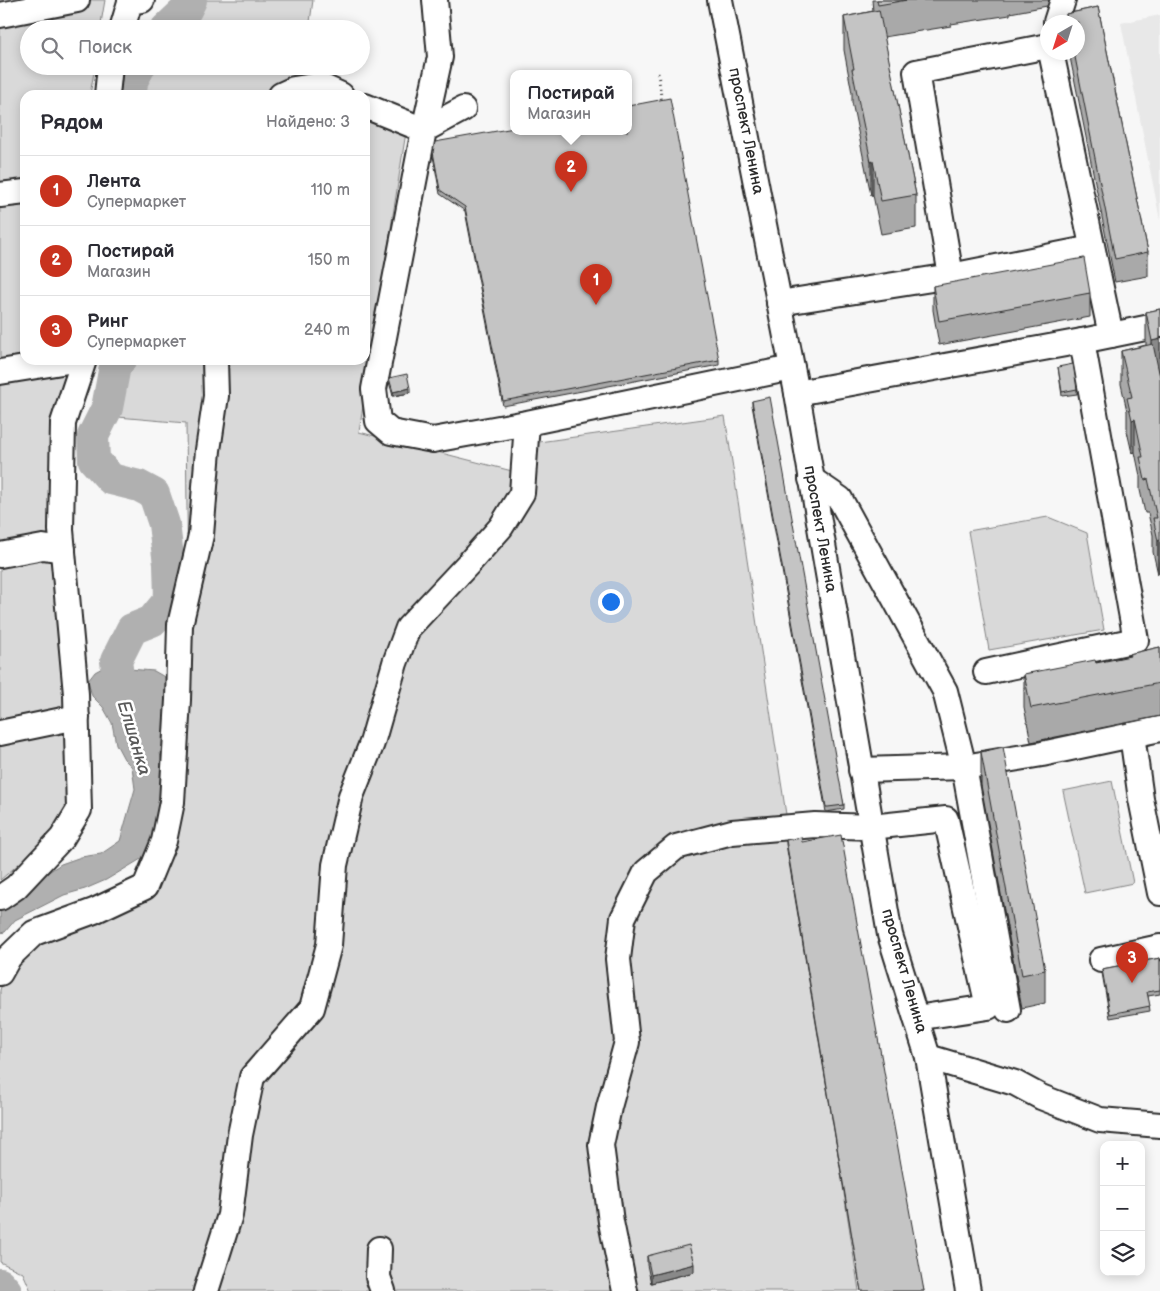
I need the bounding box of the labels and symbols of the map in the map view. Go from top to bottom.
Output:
north arrow [1040,15,1085,60]
street label: проспект Ленина [724,66,768,196]
pin: 2 [555,151,587,192]
pin: 1 [580,264,612,305]
street label: проспект Ленина [799,464,841,594]
your location [598,589,624,615]
water label: Елшанка [113,698,155,778]
street label: проспект Ленина [877,907,931,1036]
pin: 3 [1116,942,1148,983]

